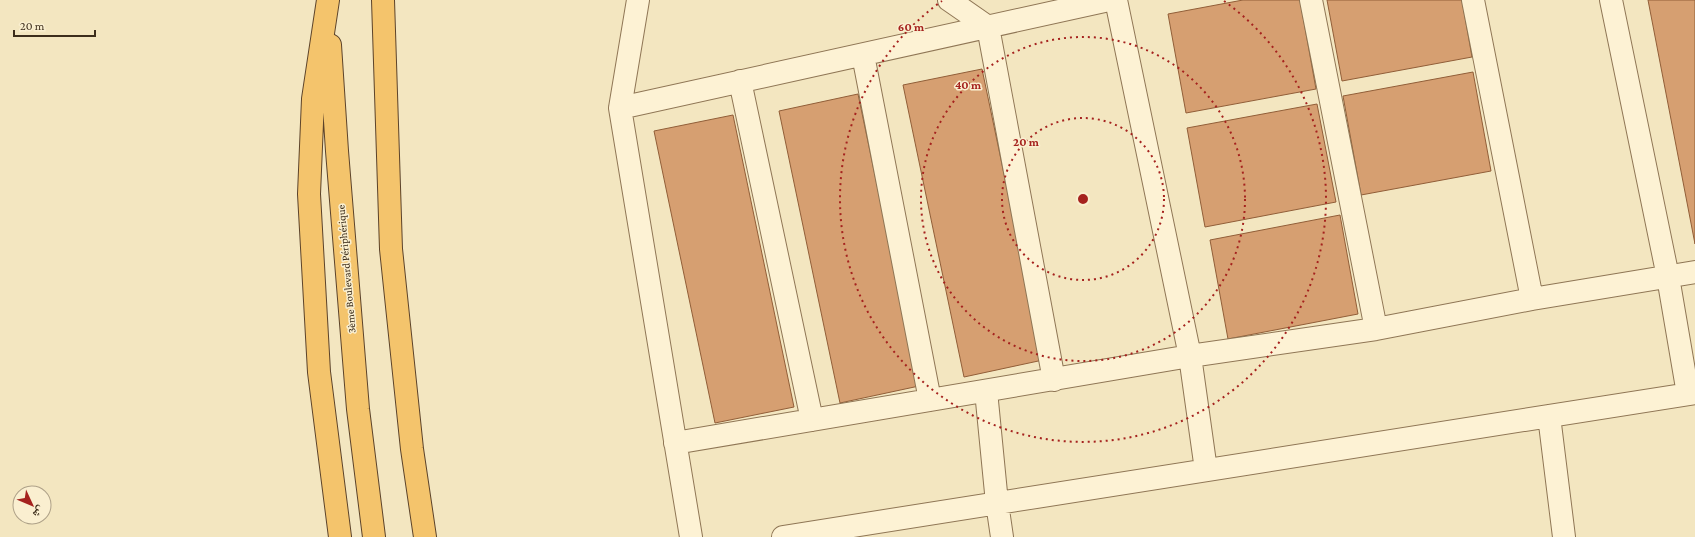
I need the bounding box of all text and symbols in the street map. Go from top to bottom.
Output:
scale bar [14,12,95,38]
text: 20 m [20,19,45,33]
text: 60 m [898,20,925,34]
text: 40 m [955,78,982,92]
text: 20 m [1013,135,1040,149]
centre of rings [1076,192,1090,206]
street label: 3ème Boulevard Périphérique [334,204,359,334]
north arrow [12,485,52,525]
text: ش [29,502,48,521]

